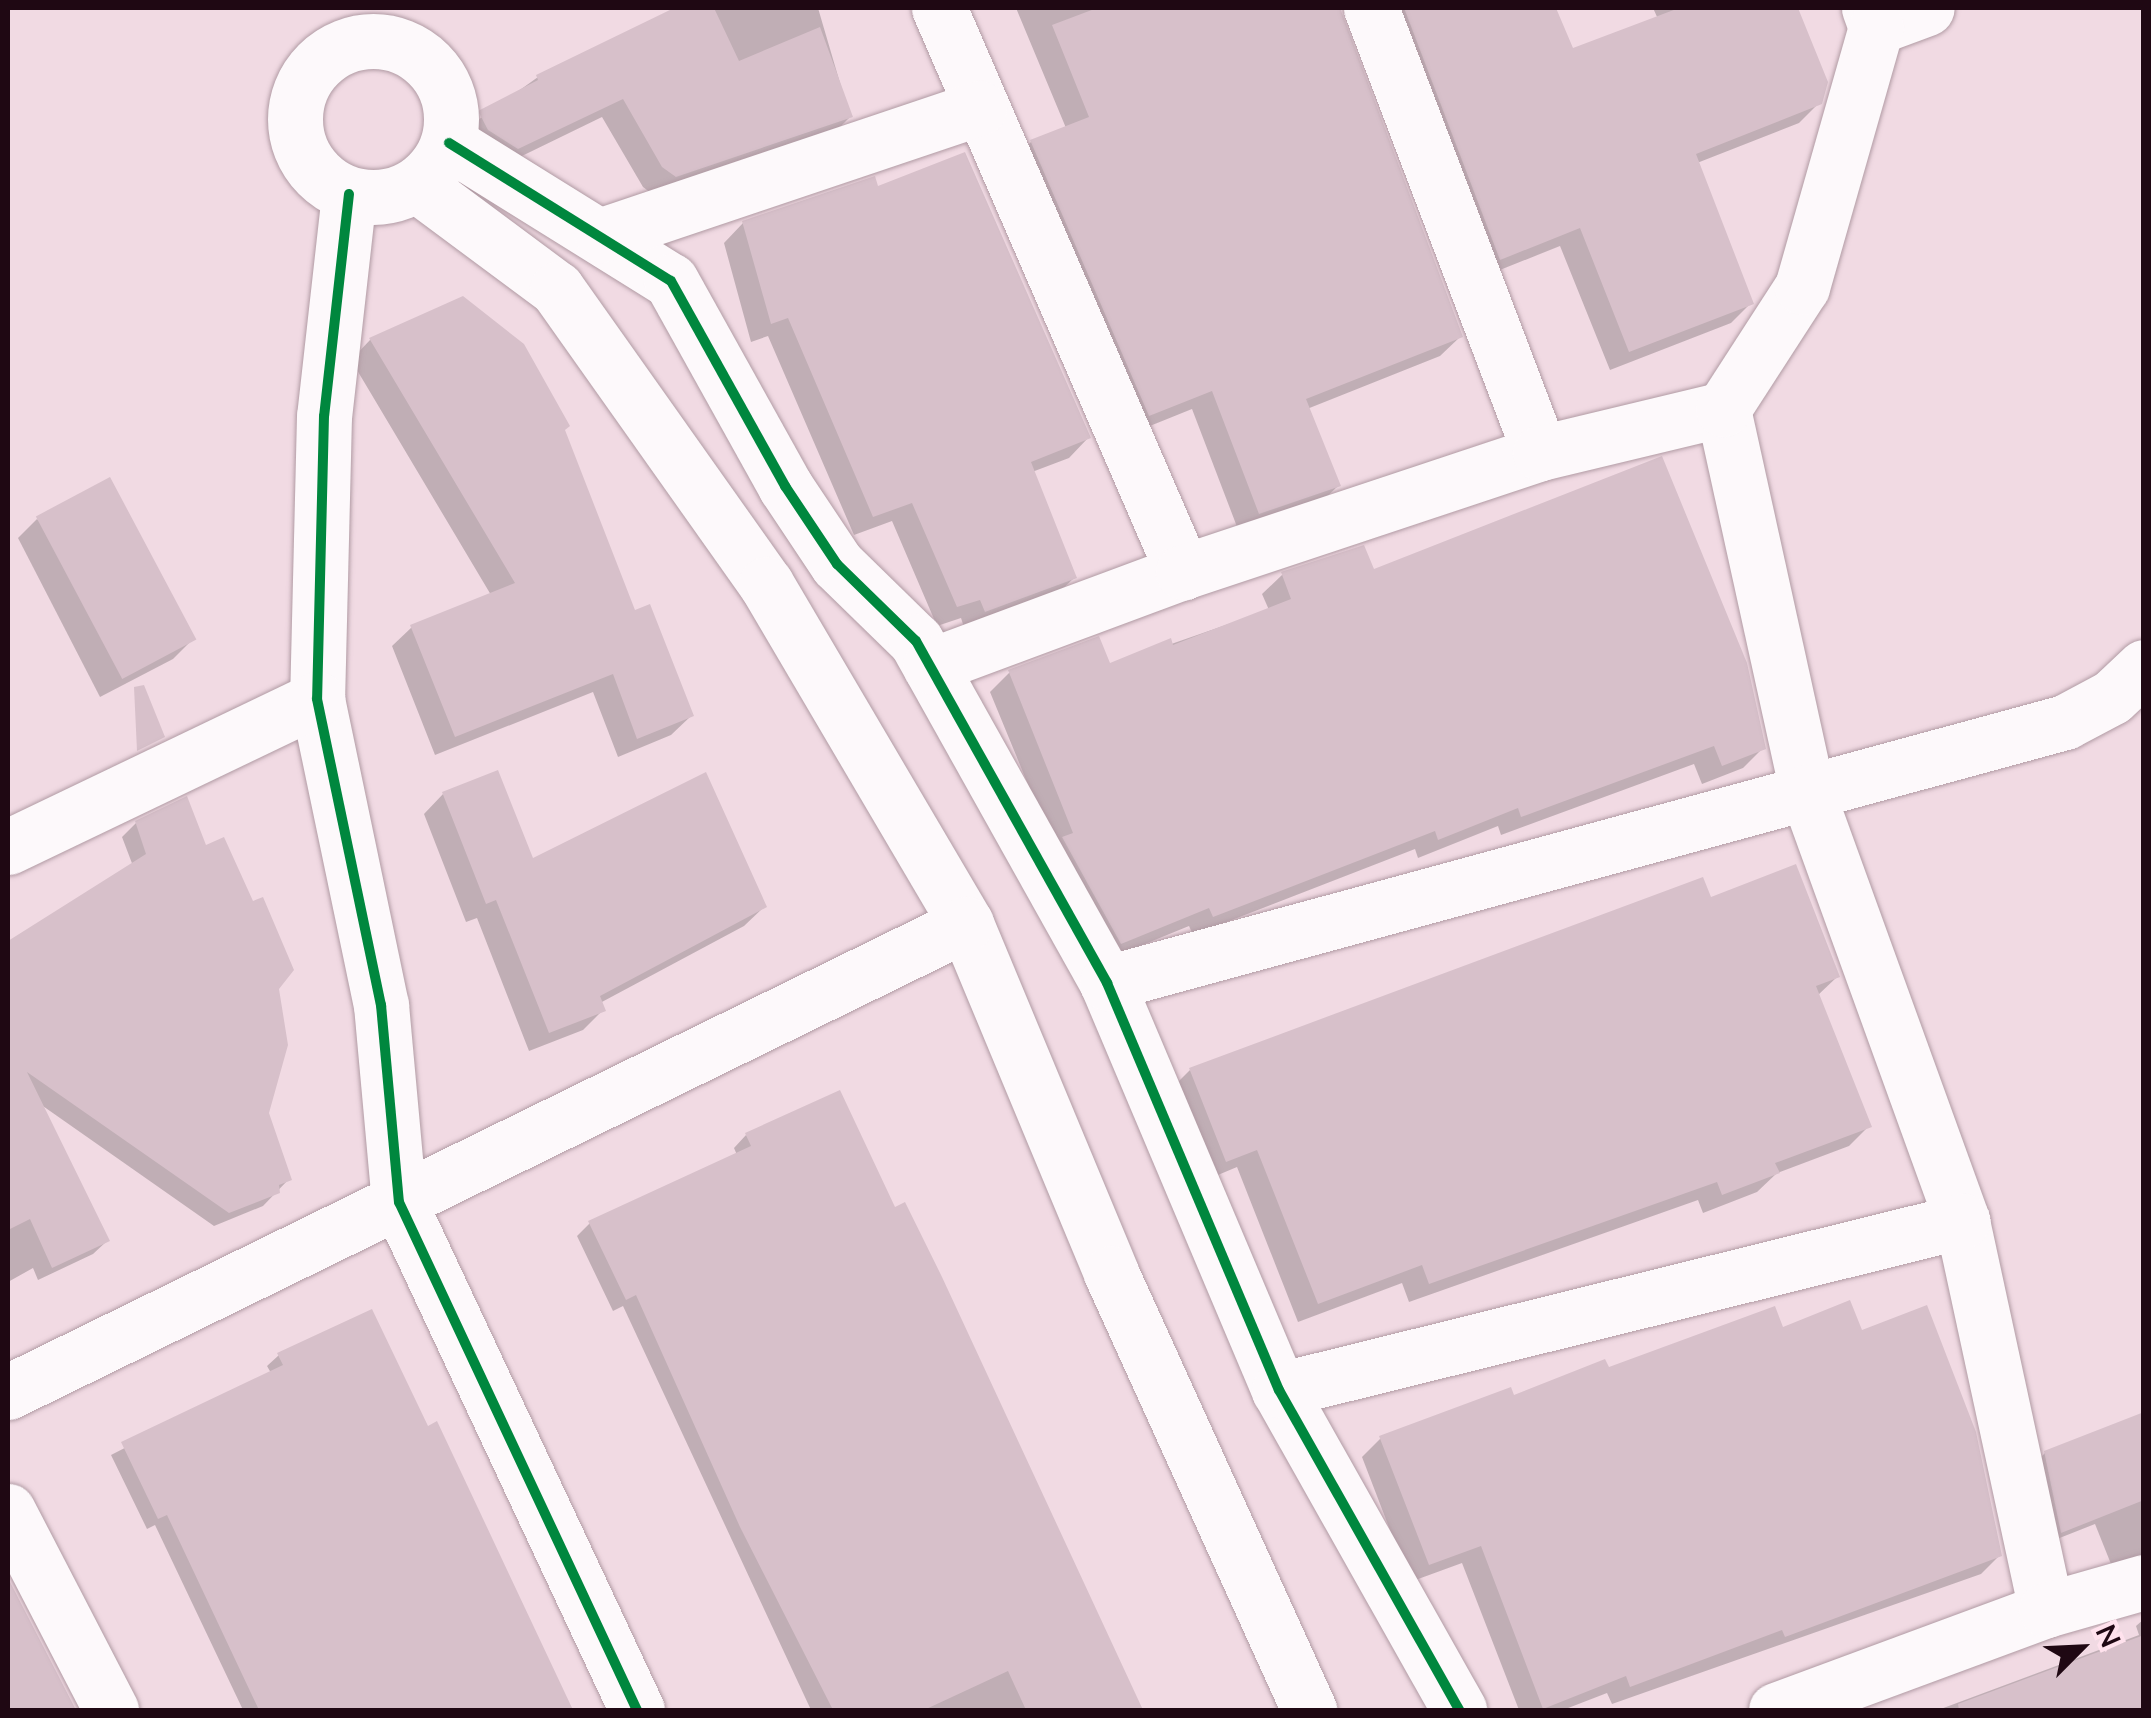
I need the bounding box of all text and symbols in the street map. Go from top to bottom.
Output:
north arrow [2031,1598,2131,1698]
text: N [2089,1619,2129,1652]

